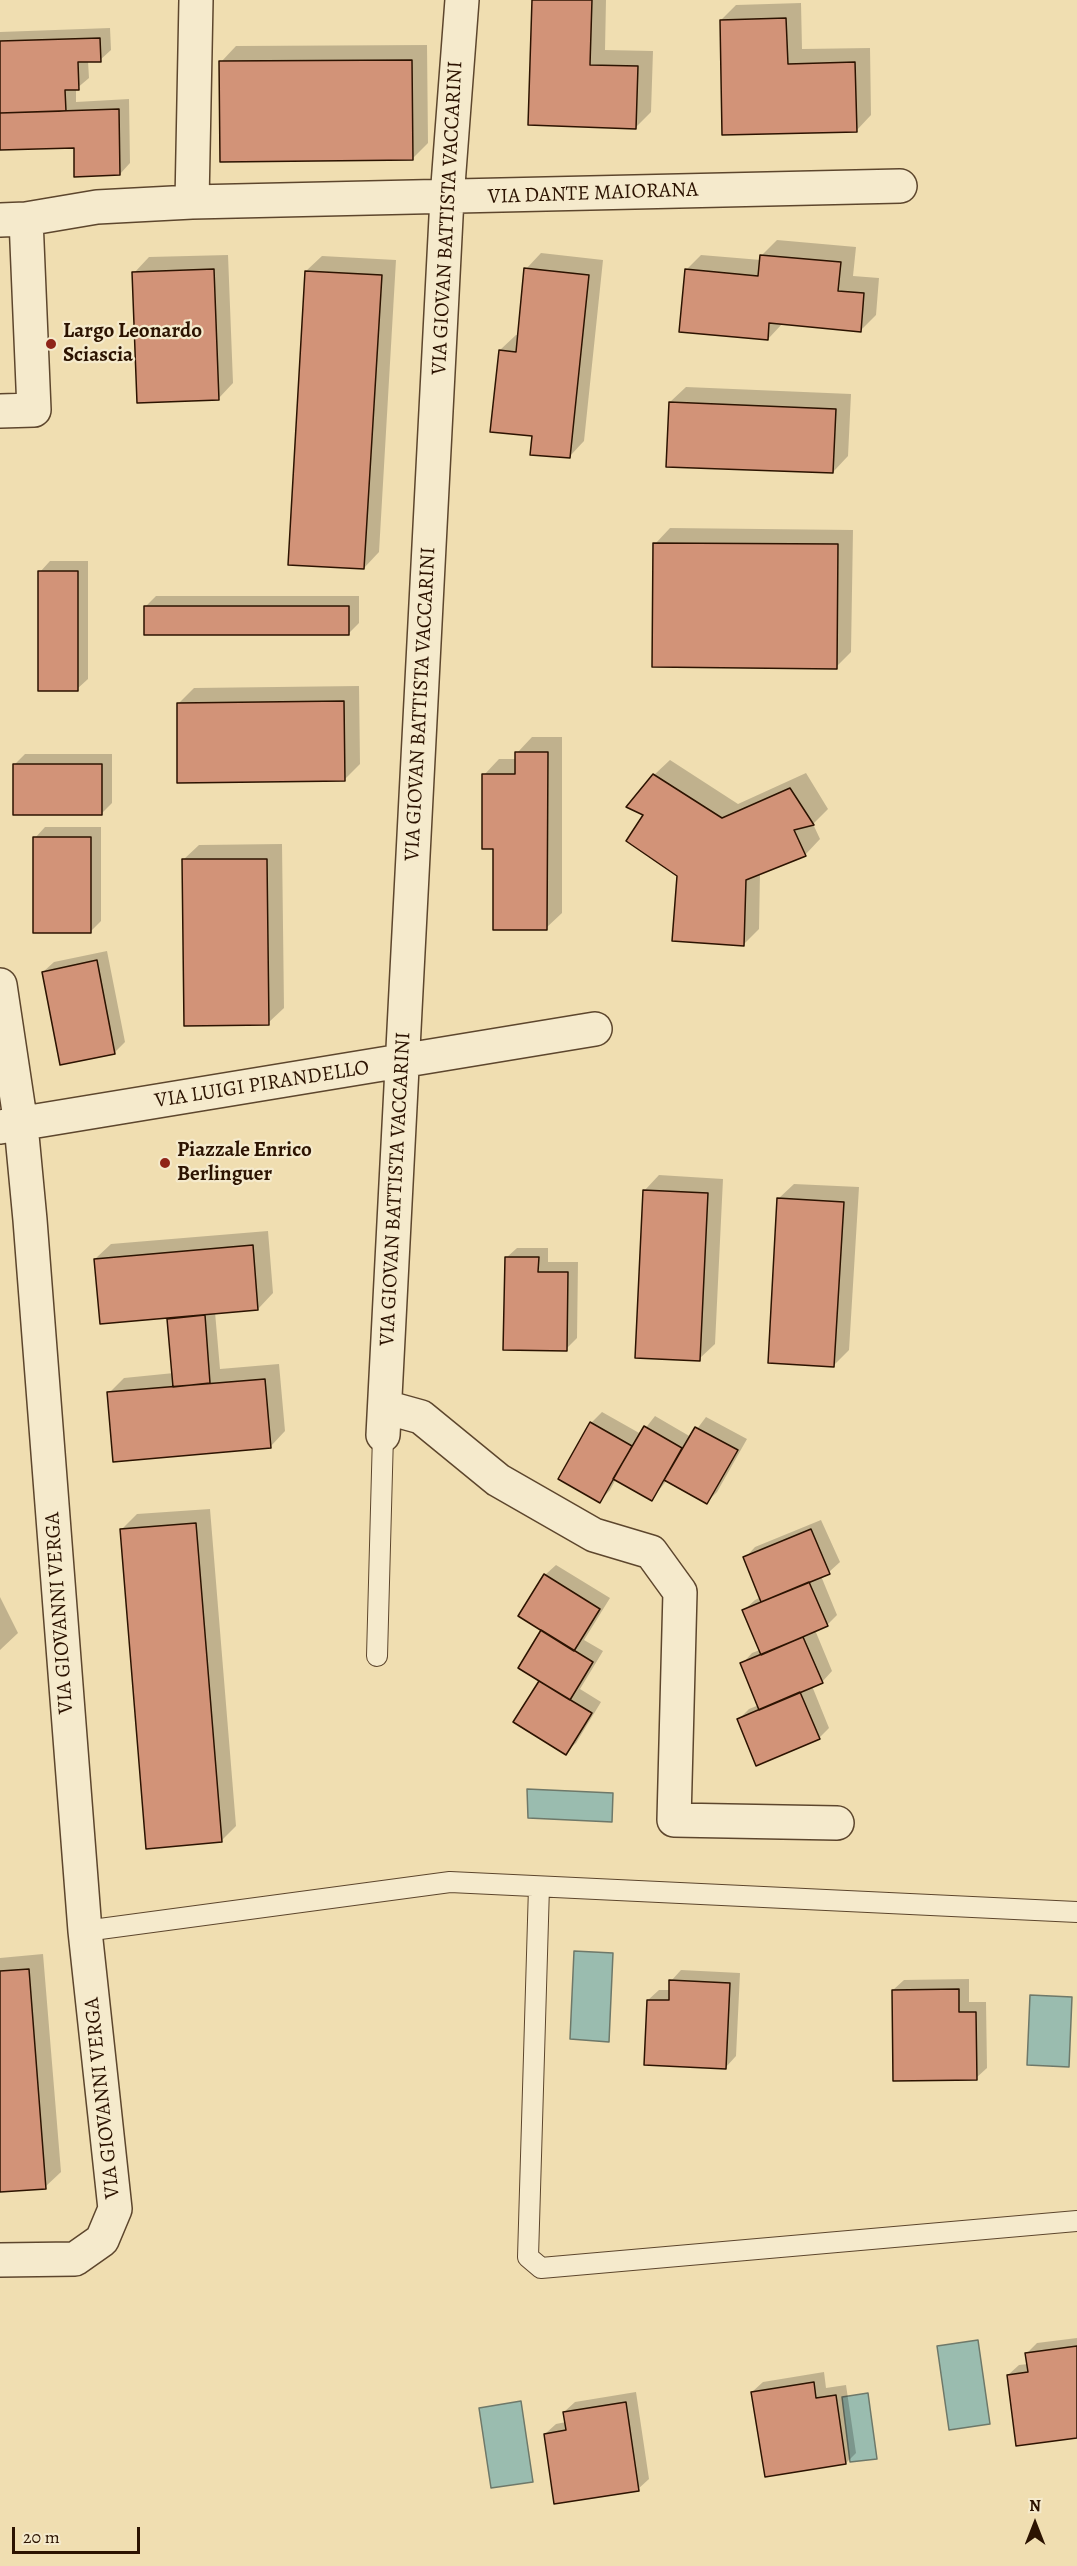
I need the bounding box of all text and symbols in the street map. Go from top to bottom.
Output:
street label: VIA GIOVAN BATTISTA VACCARINI [427,60,469,376]
street label: VIA DANTE MAIORANA [487,178,699,210]
place label: Largo Leonardo Sciascia [63,319,202,369]
marker: Largo Leonardo Sciascia [44,337,58,351]
street label: VIA GIOVAN BATTISTA VACCARINI [400,546,442,862]
street label: VIA GIOVAN BATTISTA VACCARINI [375,1031,417,1347]
street label: VIA LUIGI PIRANDELLO [153,1056,371,1114]
place label: Piazzale Enrico Berlinguer [177,1138,312,1188]
marker: Piazzale Enrico Berlinguer [158,1156,172,1170]
street label: VIA GIOVANNI VERGA [40,1511,80,1715]
street label: VIA GIOVANNI VERGA [80,1996,126,2200]
north arrow [1005,2494,1065,2554]
text: N [1029,2495,1041,2517]
scale bar [15,2515,142,2553]
text: 20 m [23,2525,60,2549]

